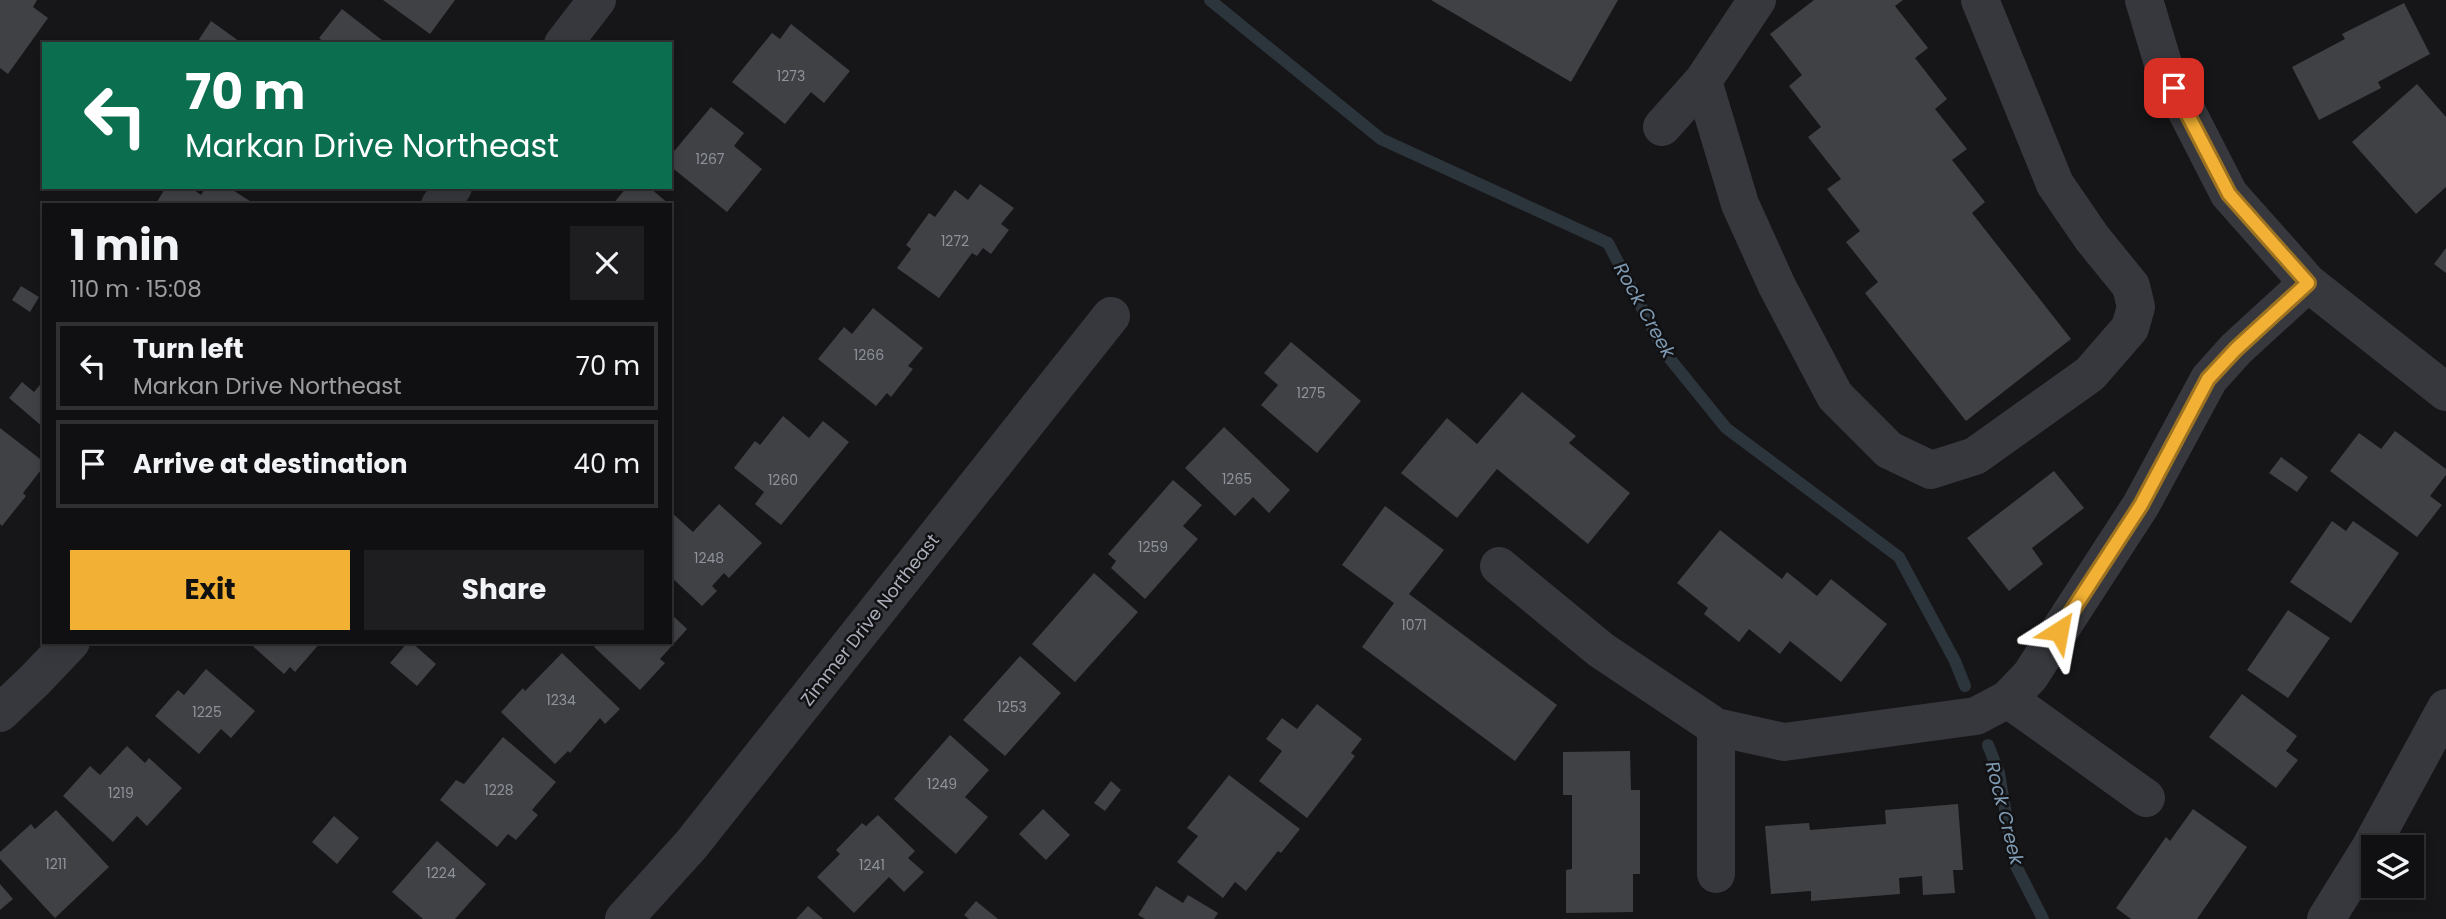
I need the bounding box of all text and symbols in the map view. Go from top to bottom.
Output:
text: 70 m [185,58,305,126]
pin [2144,58,2204,118]
house number: 1273 [777,66,805,86]
icon: arrive [2155,69,2193,107]
icon: left [70,70,161,161]
text: Markan Drive Northeast [185,123,559,168]
house number: 1267 [695,149,725,169]
text: 1 min [70,216,180,275]
button: close [570,226,644,300]
house number: 1272 [941,231,969,251]
water label: Rock Creek [1607,257,1683,364]
text: 110 m · 15:08 [70,273,202,305]
text: Turn left [133,331,244,367]
house number: 1266 [854,345,884,365]
icon: left [74,347,112,385]
text: 70 m [576,348,640,384]
text: Markan Drive Northeast [133,370,402,402]
house number: 1275 [1297,383,1325,403]
icon: arrive [74,445,112,483]
text: Arrive at destination [133,446,408,482]
text: 40 m [574,446,640,482]
house number: 1265 [1222,469,1252,489]
house number: 1260 [768,470,798,490]
street label: Zimmer Drive Northeast [794,528,945,711]
house number: 1259 [1138,537,1168,557]
house number: 1248 [694,548,724,568]
button: Exit [70,550,350,630]
button: Share [364,550,644,630]
position arrow [2022,594,2096,668]
house number: 1071 [1401,615,1427,635]
house number: 1234 [546,690,576,710]
house number: 1253 [997,697,1027,717]
house number: 1225 [192,702,222,722]
water label: Rock Creek [1979,759,2031,869]
house number: 1249 [927,774,957,794]
house number: 1228 [484,780,514,800]
house number: 1219 [108,783,134,803]
map controls [2361,835,2424,898]
button: layers [2361,835,2424,898]
house number: 1211 [45,854,67,874]
house number: 1241 [859,855,885,875]
house number: 1224 [426,863,456,883]

